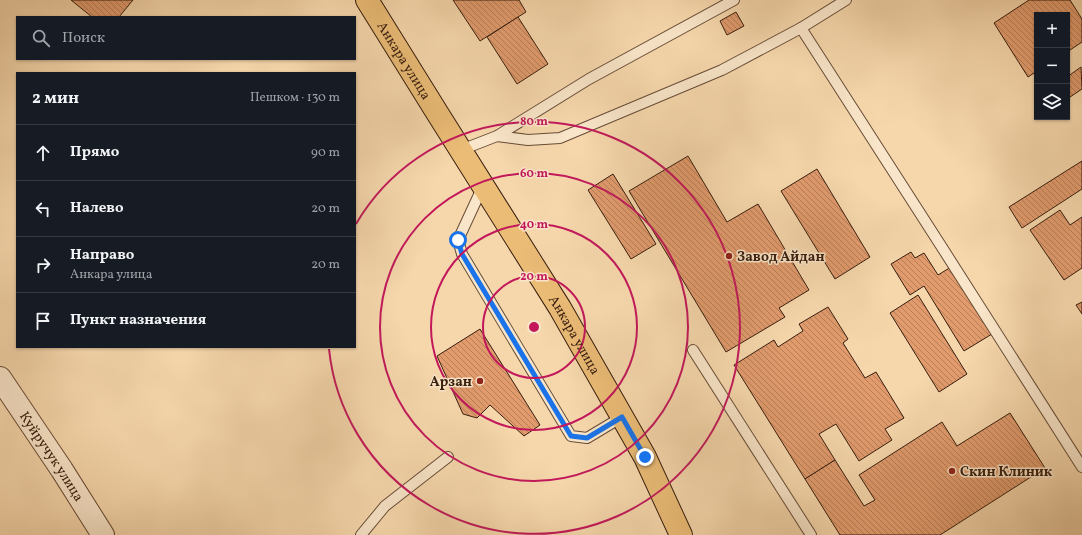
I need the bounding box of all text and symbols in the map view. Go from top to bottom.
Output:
map controls [1034,12,1070,120]
button: + [1034,12,1070,48]
search box [16,16,356,60]
street label: Анкара улица [372,18,435,104]
icon: search [30,27,52,49]
text: Поиск [62,28,105,49]
button: − [1034,48,1070,84]
button: layers [1034,84,1070,120]
text: 2 мин [32,87,79,110]
text: Пешком · 130 m [250,89,340,107]
text: 80 m [520,114,548,130]
icon: ahead [32,142,54,164]
text: Прямо [70,142,119,163]
text: 90 m [311,144,340,162]
text: 60 m [520,166,548,182]
icon: left [32,198,54,220]
text: Налево [70,198,124,219]
text: 20 m [311,200,340,218]
text: 40 m [520,217,549,233]
route start [449,231,467,249]
text: Направо [70,245,134,266]
place label: Завод Айдан [737,248,825,267]
marker: Завод Айдан [724,251,734,261]
icon: right [32,254,54,276]
text: 20 m [311,256,340,274]
text: Анкара улица [70,266,152,284]
text: 20 m [520,269,548,285]
street label: Анкара улица [543,292,604,379]
icon: arrive [32,310,54,332]
text: Пункт назначения [70,310,206,331]
centre of rings [527,320,541,334]
place label: Арзан [430,373,472,392]
marker: Арзан [475,376,485,386]
street label: Куйручук улица [14,408,87,506]
route end [636,448,654,466]
place label: Скин Клиник [960,463,1053,482]
marker: Скин Клиник [947,466,957,476]

